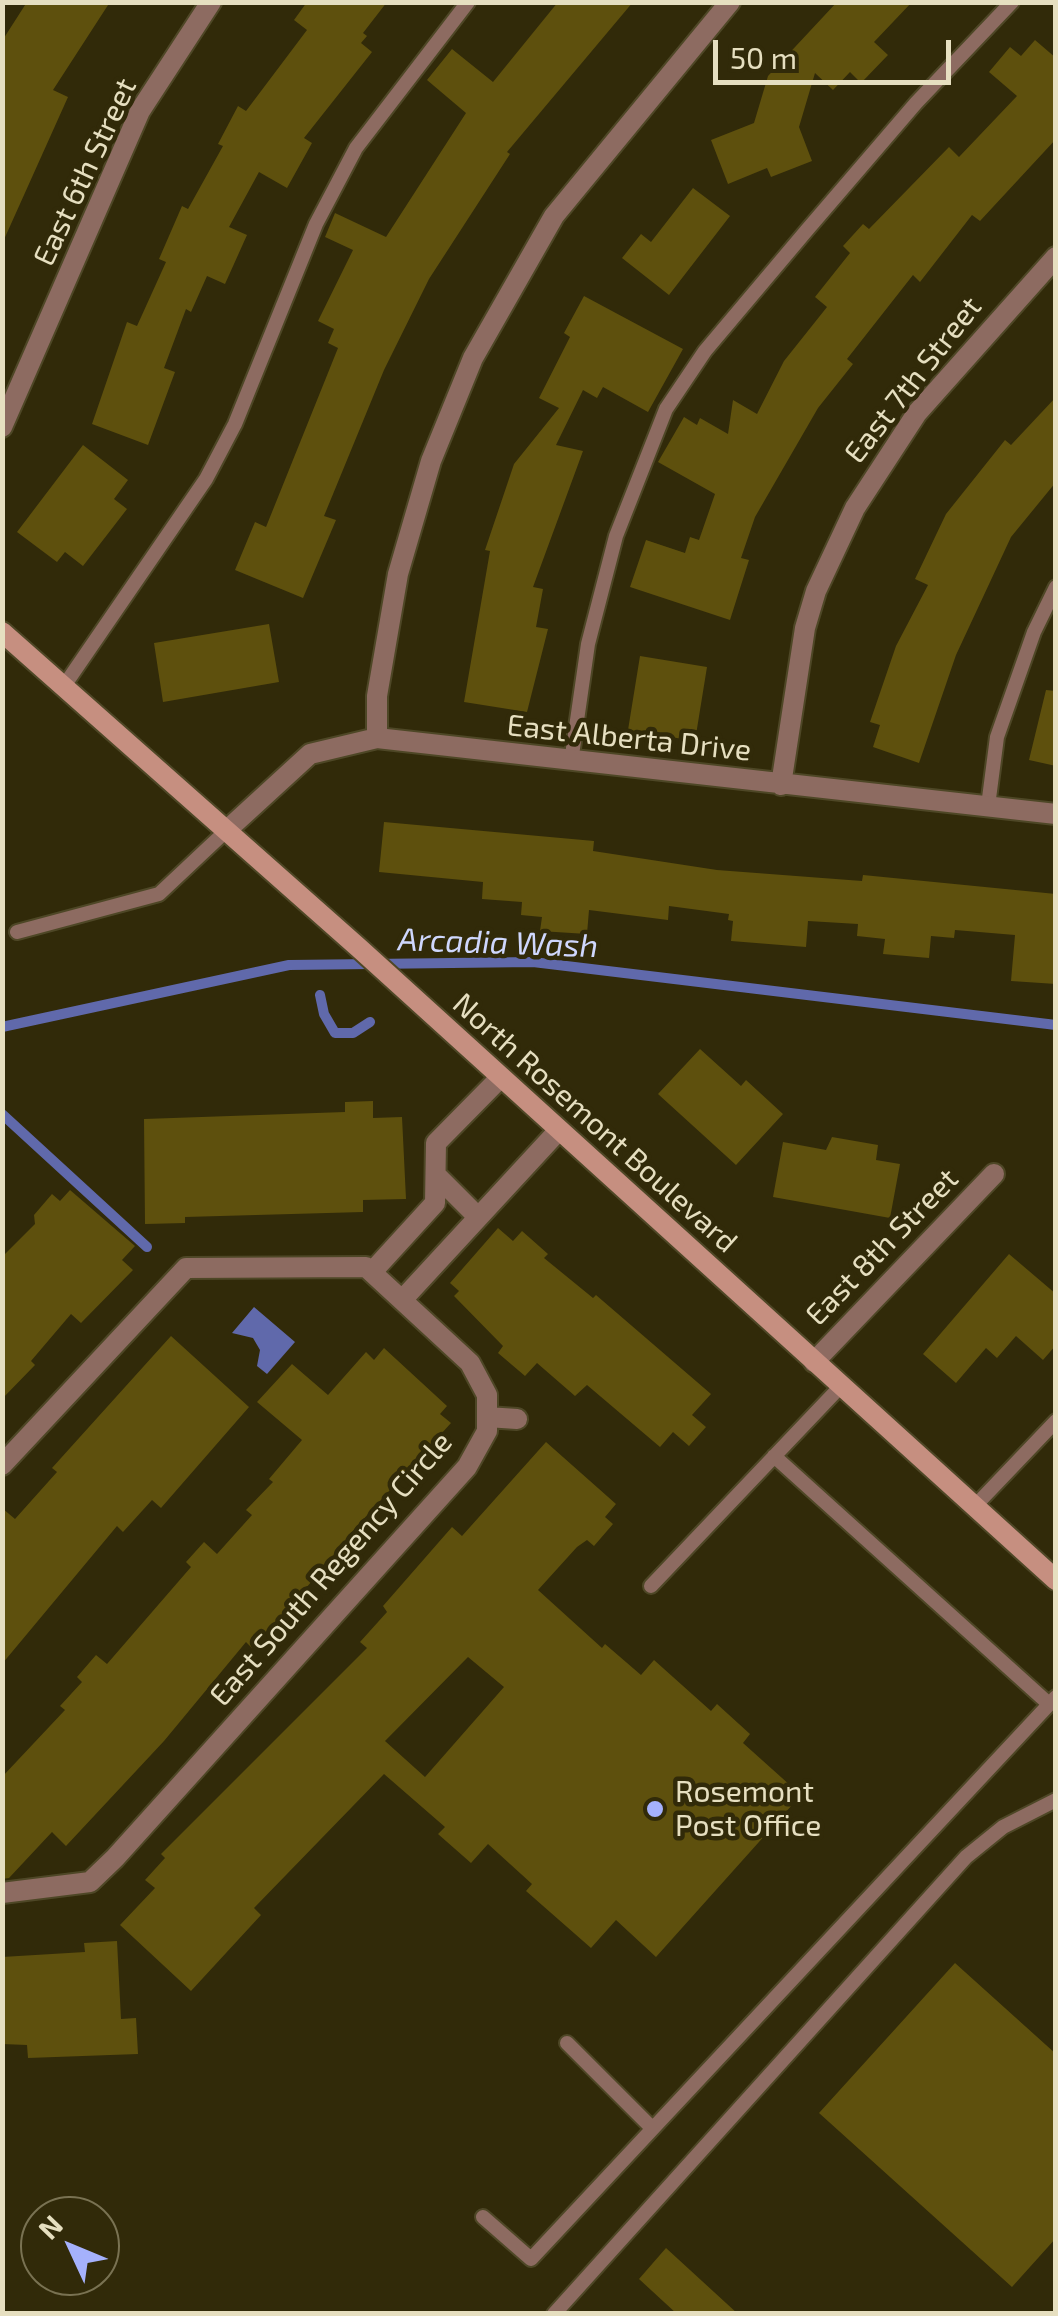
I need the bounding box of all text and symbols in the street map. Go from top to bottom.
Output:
scale bar [718,20,956,82]
text: 50 m [730,39,797,75]
street label: East 6th Street [26,73,144,271]
street label: East 7th Street [837,290,989,470]
street label: East Alberta Drive [505,707,753,769]
water label: Arcadia Wash [397,920,599,966]
street label: North Rosemont Boulevard [445,986,745,1260]
street label: East 8th Street [798,1161,966,1333]
street label: East South Regency Circle [202,1425,460,1713]
place label: Rosemont Post Office [675,1774,821,1844]
marker: Rosemont Post Office [644,1798,666,1820]
north arrow [20,2196,120,2296]
text: N [31,2207,69,2246]

